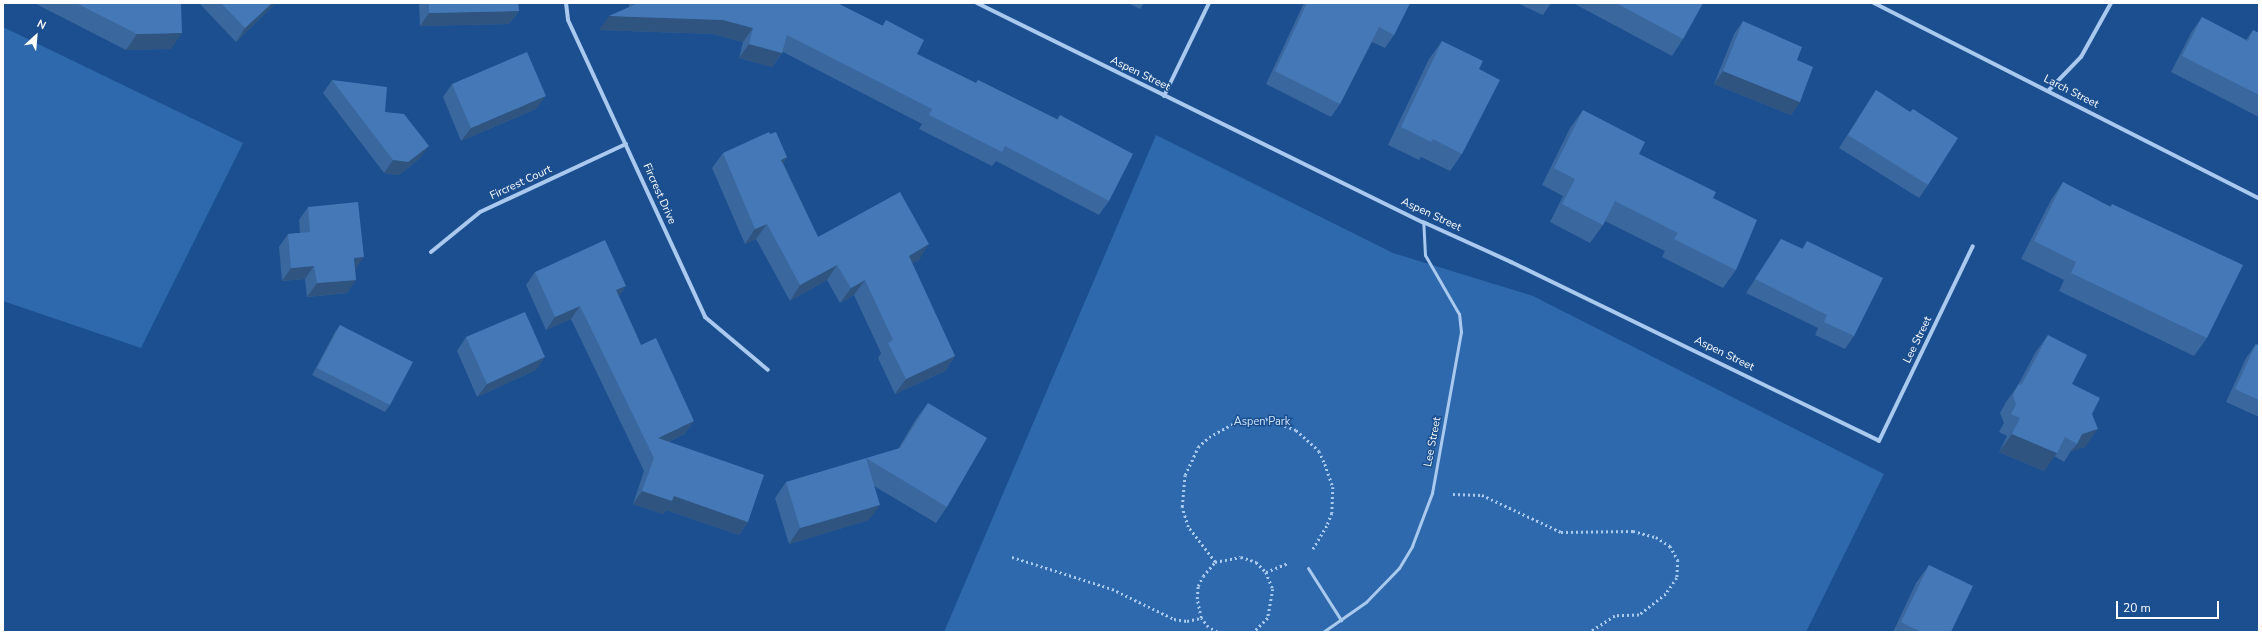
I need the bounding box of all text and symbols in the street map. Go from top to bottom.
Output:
north arrow [16,16,56,56]
text: N [34,16,48,33]
street label: Aspen Street [1108,54,1172,94]
street label: Larch Street [2041,73,2101,111]
street label: Fircrest Drive [640,162,678,226]
street label: Fircrest Court [488,163,554,203]
street label: Aspen Street [1399,195,1463,235]
street label: Lee Street [1901,314,1935,366]
street label: Aspen Street [1692,334,1756,374]
park label: Aspen Park [1234,415,1290,429]
street label: Lee Street [1422,416,1444,468]
scale bar [2118,593,2221,619]
text: 20 m [2123,600,2151,616]

